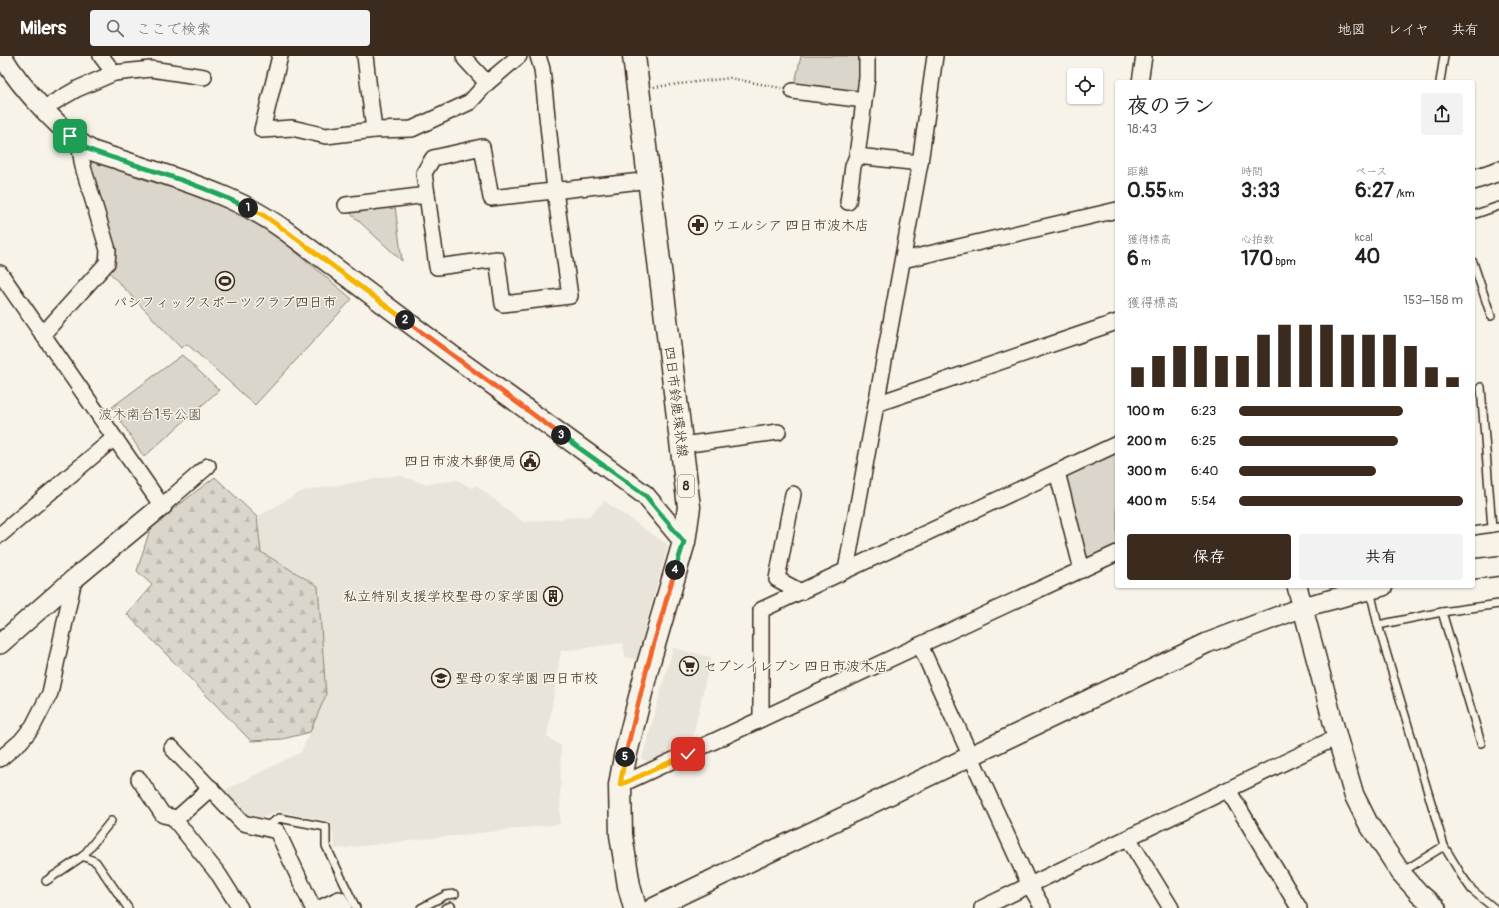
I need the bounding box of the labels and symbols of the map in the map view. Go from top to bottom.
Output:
pin [53,119,87,153]
pin: 1 [238,198,258,218]
pharmacy icon: ウエルシア 四日市波木店 [687,214,709,236]
place label: ウエルシア 四日市波木店 [712,217,869,234]
sports icon: パシフィックスポーツクラブ四日市 [214,270,236,292]
place label: パシフィックスポーツクラブ四日市 [113,294,337,311]
pin: 2 [395,310,415,330]
street label: 四日市鈴鹿環状線 [661,345,691,459]
park label: 波木南台1号公園 [98,406,202,423]
pin: 3 [551,425,571,445]
public building icon: 四日市波木郵便局 [519,450,541,472]
place label: 四日市波木郵便局 [404,453,516,470]
road number: 8 [678,475,694,497]
pin: 4 [665,560,685,580]
building icon: 私立特別支援学校聖母の家学園 [542,585,564,607]
place label: 私立特別支援学校聖母の家学園 [343,588,539,605]
supermarket icon: セブンイレブン 四日市波木店 [678,655,700,677]
place label: セブンイレブン 四日市波木店 [703,658,888,675]
school or university icon: 聖母の家学園 四日市校 [430,667,452,689]
place label: 聖母の家学園 四日市校 [455,670,598,687]
pin [671,737,705,771]
pin: 5 [615,747,635,767]

